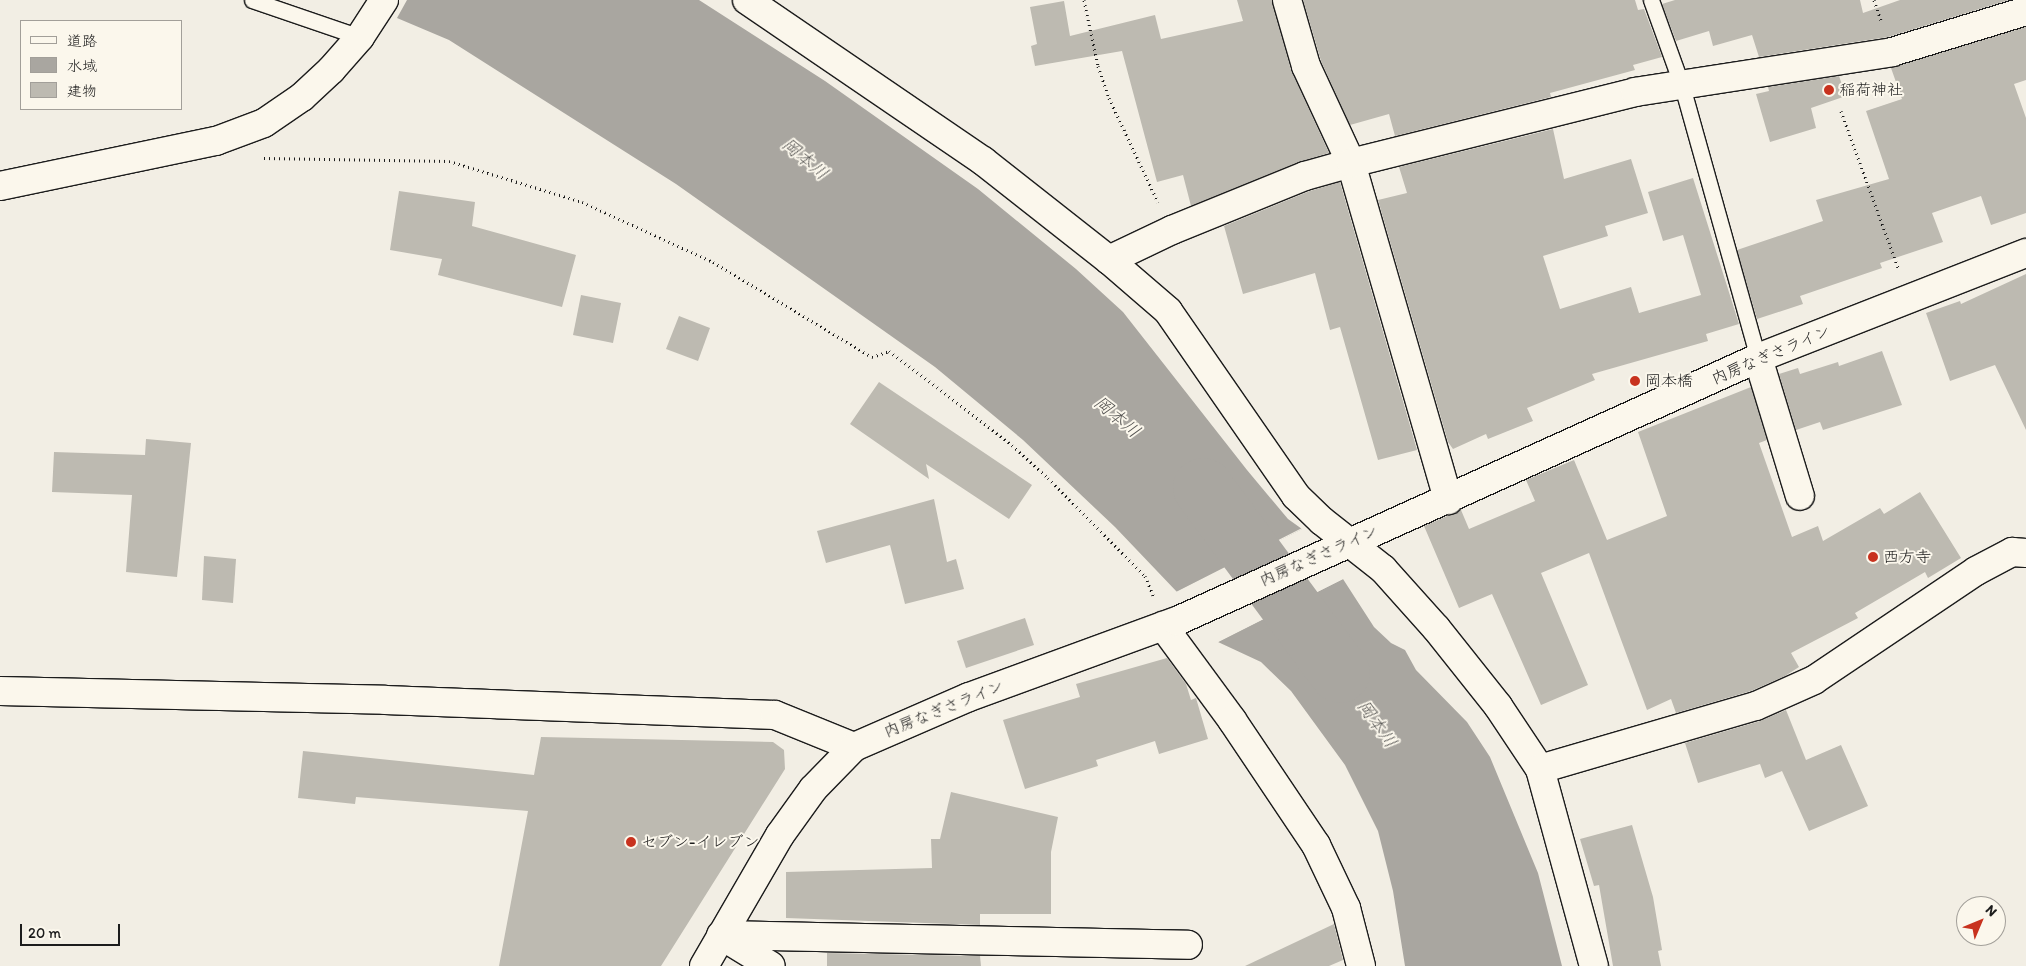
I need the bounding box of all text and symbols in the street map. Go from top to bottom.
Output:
legend [20,20,182,110]
text: 道路 [67,32,97,50]
text: 水域 [67,57,97,75]
place label: 稲荷神社 [1839,80,1903,100]
text: 建物 [67,82,97,100]
marker: 稲荷神社 [1823,84,1835,96]
water label: 岡本川 [777,133,833,185]
street label: 内房なぎさライン [1708,321,1834,389]
place label: 岡本橋 [1645,371,1693,391]
marker: 岡本橋 [1629,375,1641,387]
water label: 岡本川 [1089,391,1145,443]
street label: 内房なぎさライン [1257,521,1381,591]
place label: 西方寺 [1883,547,1931,567]
marker: 西方寺 [1867,551,1879,563]
street label: 内房なぎさライン [881,676,1007,742]
water label: 岡本川 [1352,696,1402,752]
place label: セブン-イレブン [641,832,759,852]
marker: セブン-イレブン [625,836,637,848]
north arrow [1956,896,2006,946]
text: N [1982,901,2001,920]
scale bar [22,914,122,946]
text: 20 m [28,924,61,942]

